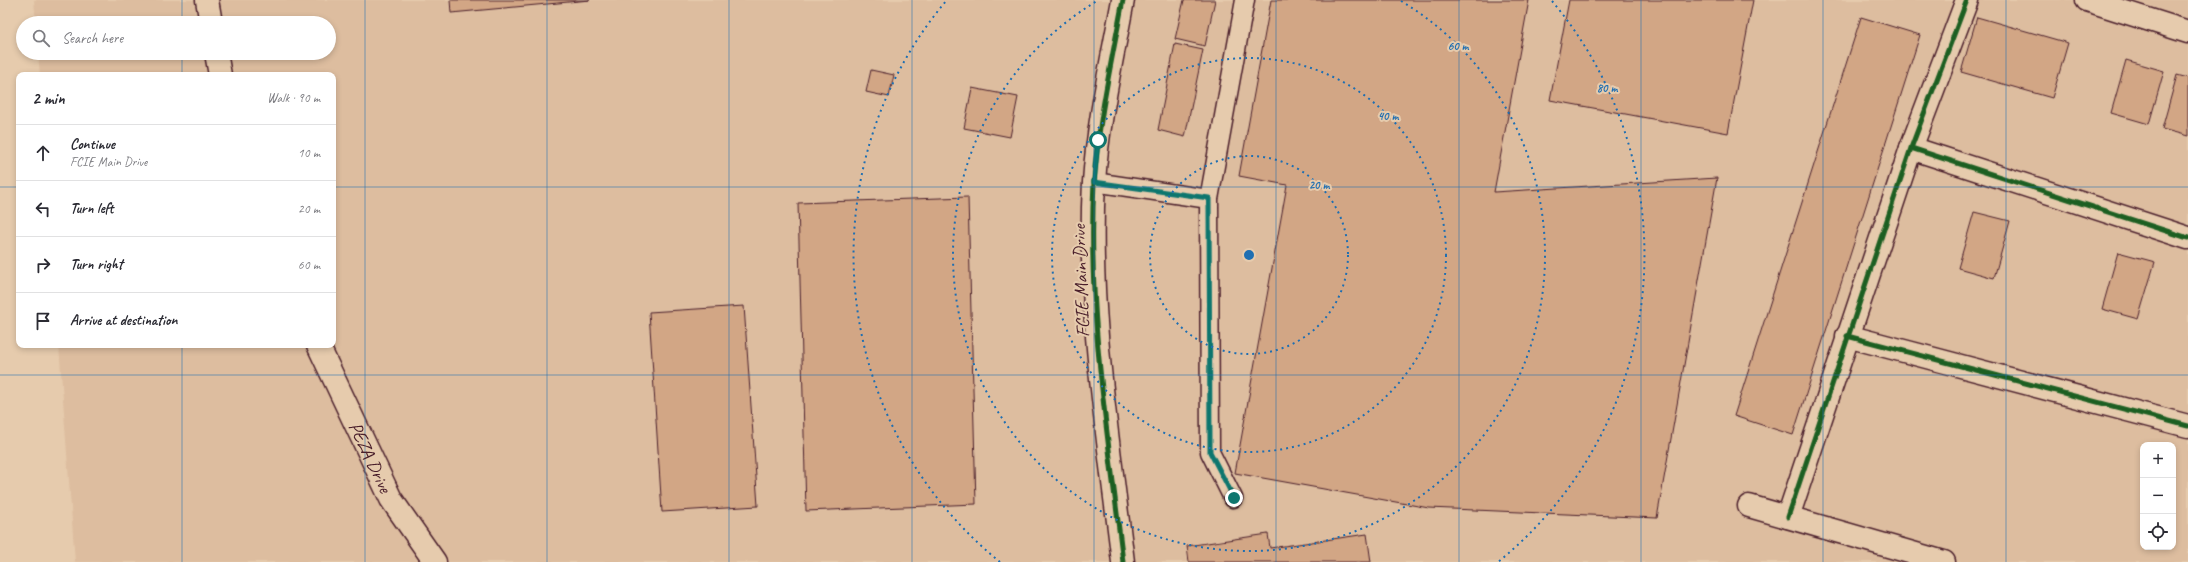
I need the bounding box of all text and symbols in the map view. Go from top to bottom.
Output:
search box [16,16,336,60]
icon: search [30,27,52,49]
text: Search here [62,29,123,48]
text: 60 m [1448,38,1470,54]
text: 80 m [1597,80,1618,96]
text: 2 min [32,88,65,109]
text: Walk · 90 m [267,90,320,106]
text: 40 m [1378,108,1399,124]
route start [1089,131,1107,149]
text: Continue [70,135,115,154]
icon: ahead [32,142,54,164]
text: 10 m [298,145,320,161]
text: FCIE Main Drive [70,154,147,170]
text: 20 m [1309,177,1330,193]
icon: left [32,198,54,220]
text: Turn left [70,199,113,218]
text: 20 m [298,201,320,217]
street label: FCIE Main Drive [1067,222,1095,338]
centre of rings [1242,248,1256,262]
icon: right [32,254,54,276]
text: Turn right [70,255,123,274]
text: 60 m [298,257,320,273]
icon: arrive [32,310,54,332]
text: Arrive at destination [70,311,177,330]
street label: PEZA Drive [343,418,398,498]
map controls [2140,442,2176,550]
button: + [2140,442,2176,478]
button: − [2140,478,2176,514]
route end [1225,489,1243,507]
button: locate [2140,514,2176,550]

